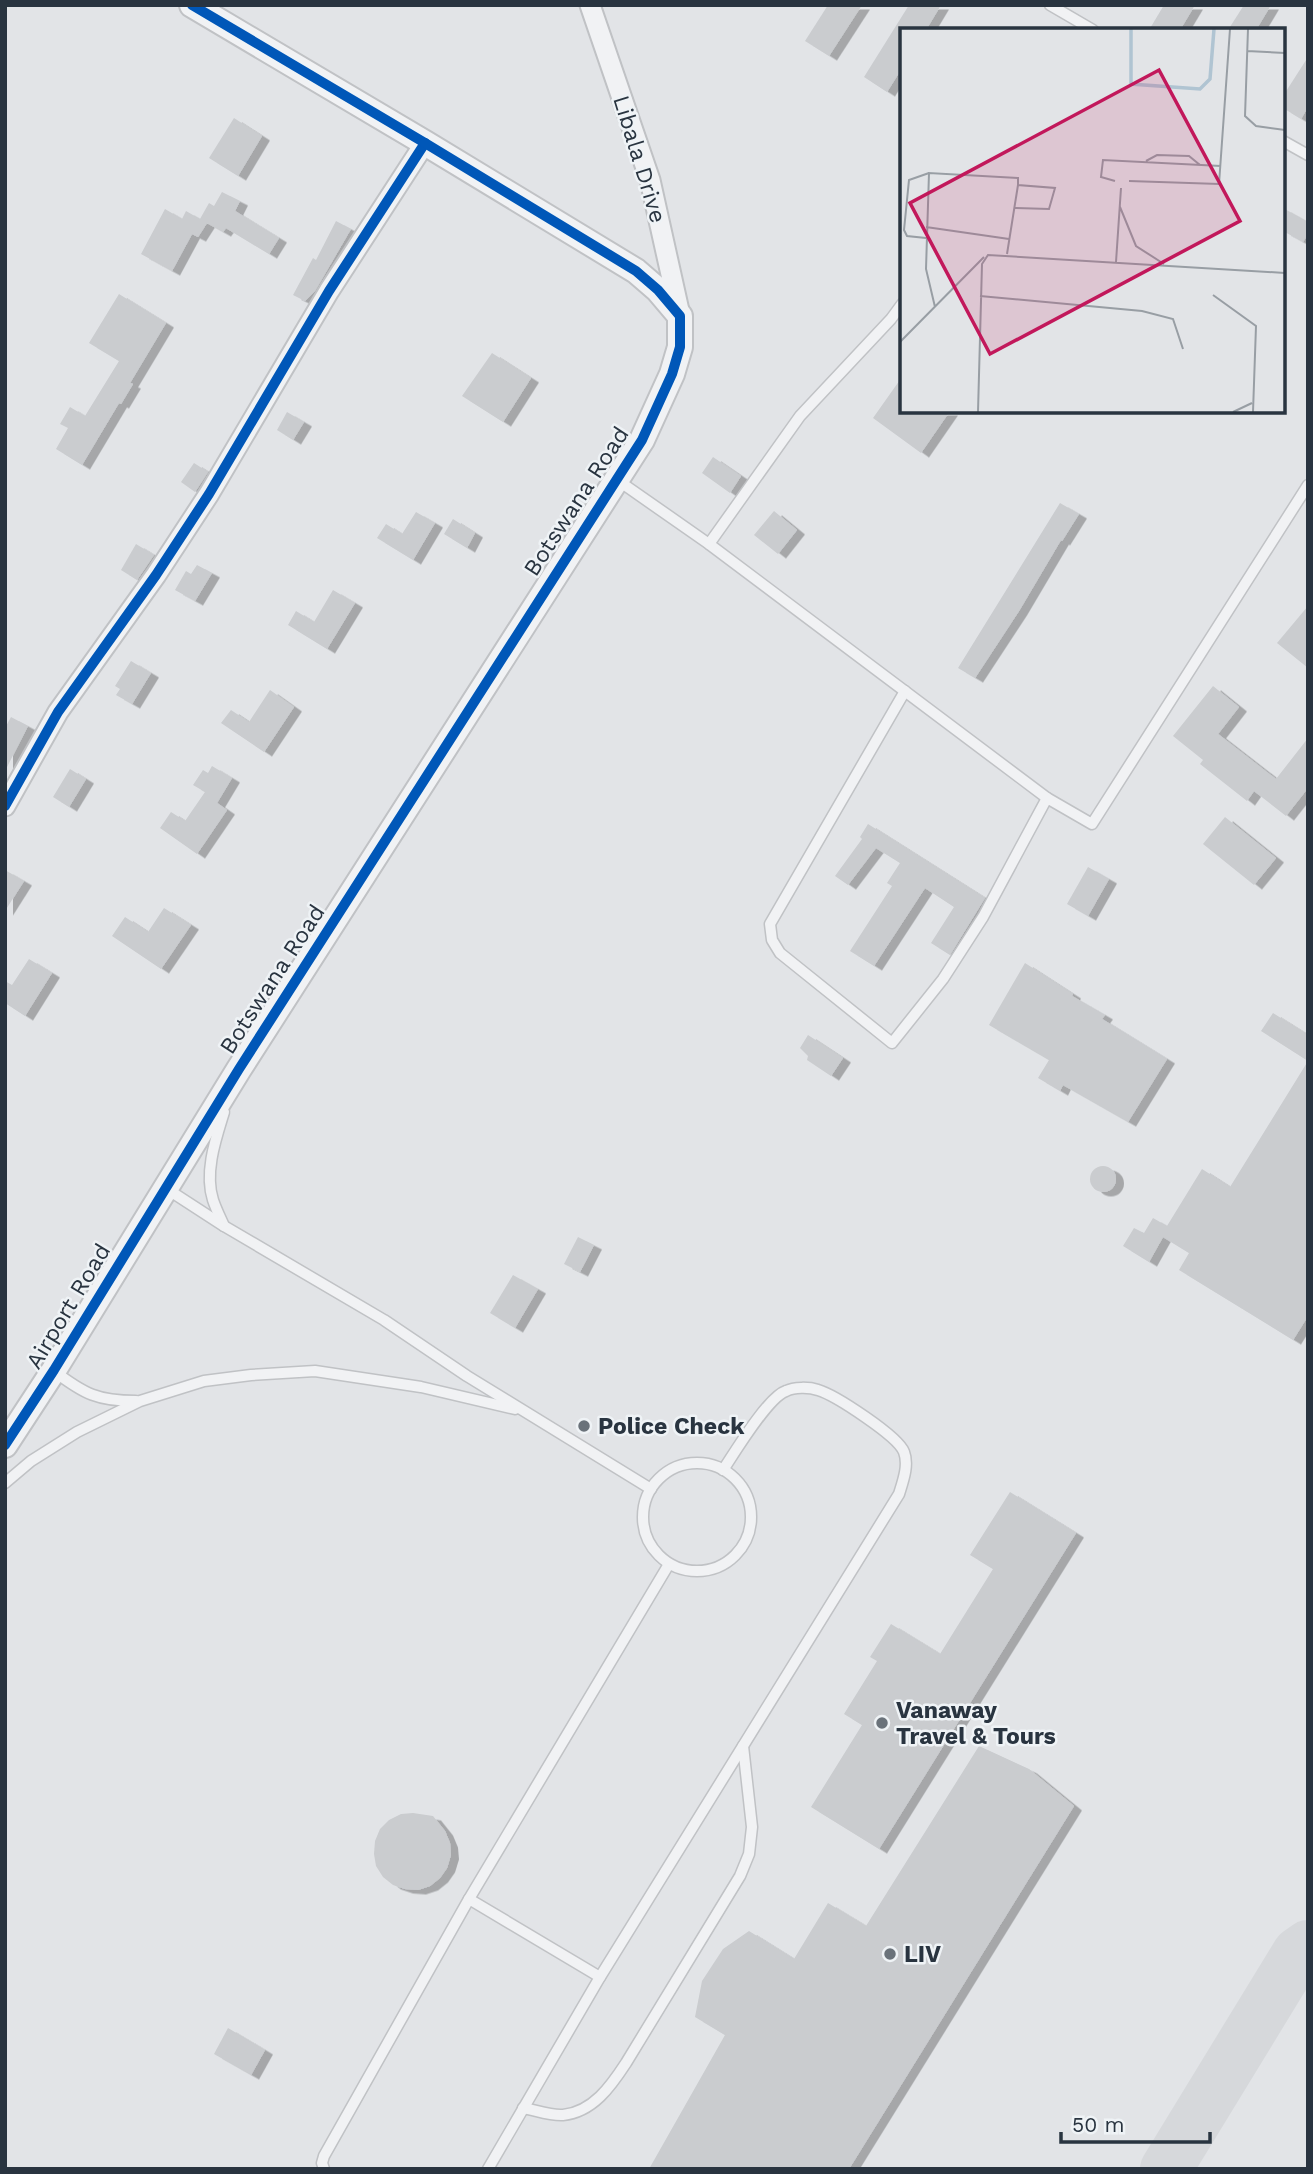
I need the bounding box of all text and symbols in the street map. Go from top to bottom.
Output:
inset map [900,28,1285,413]
street label: Libala Drive [607,92,672,226]
street label: Botswana Road [518,422,635,581]
street label: Botswana Road [214,900,331,1059]
street label: Airport Road [20,1239,116,1374]
place label: Police Check [598,1413,745,1440]
marker: Police Check [576,1418,592,1434]
place label: Vanaway Travel & Tours [896,1697,1056,1750]
marker: Vanaway Travel & Tours [874,1715,890,1731]
place label: LIV [904,1941,941,1968]
marker: LIV [882,1946,898,1962]
scale bar [1061,2100,1210,2144]
text: 50 m [1072,2112,1124,2137]

